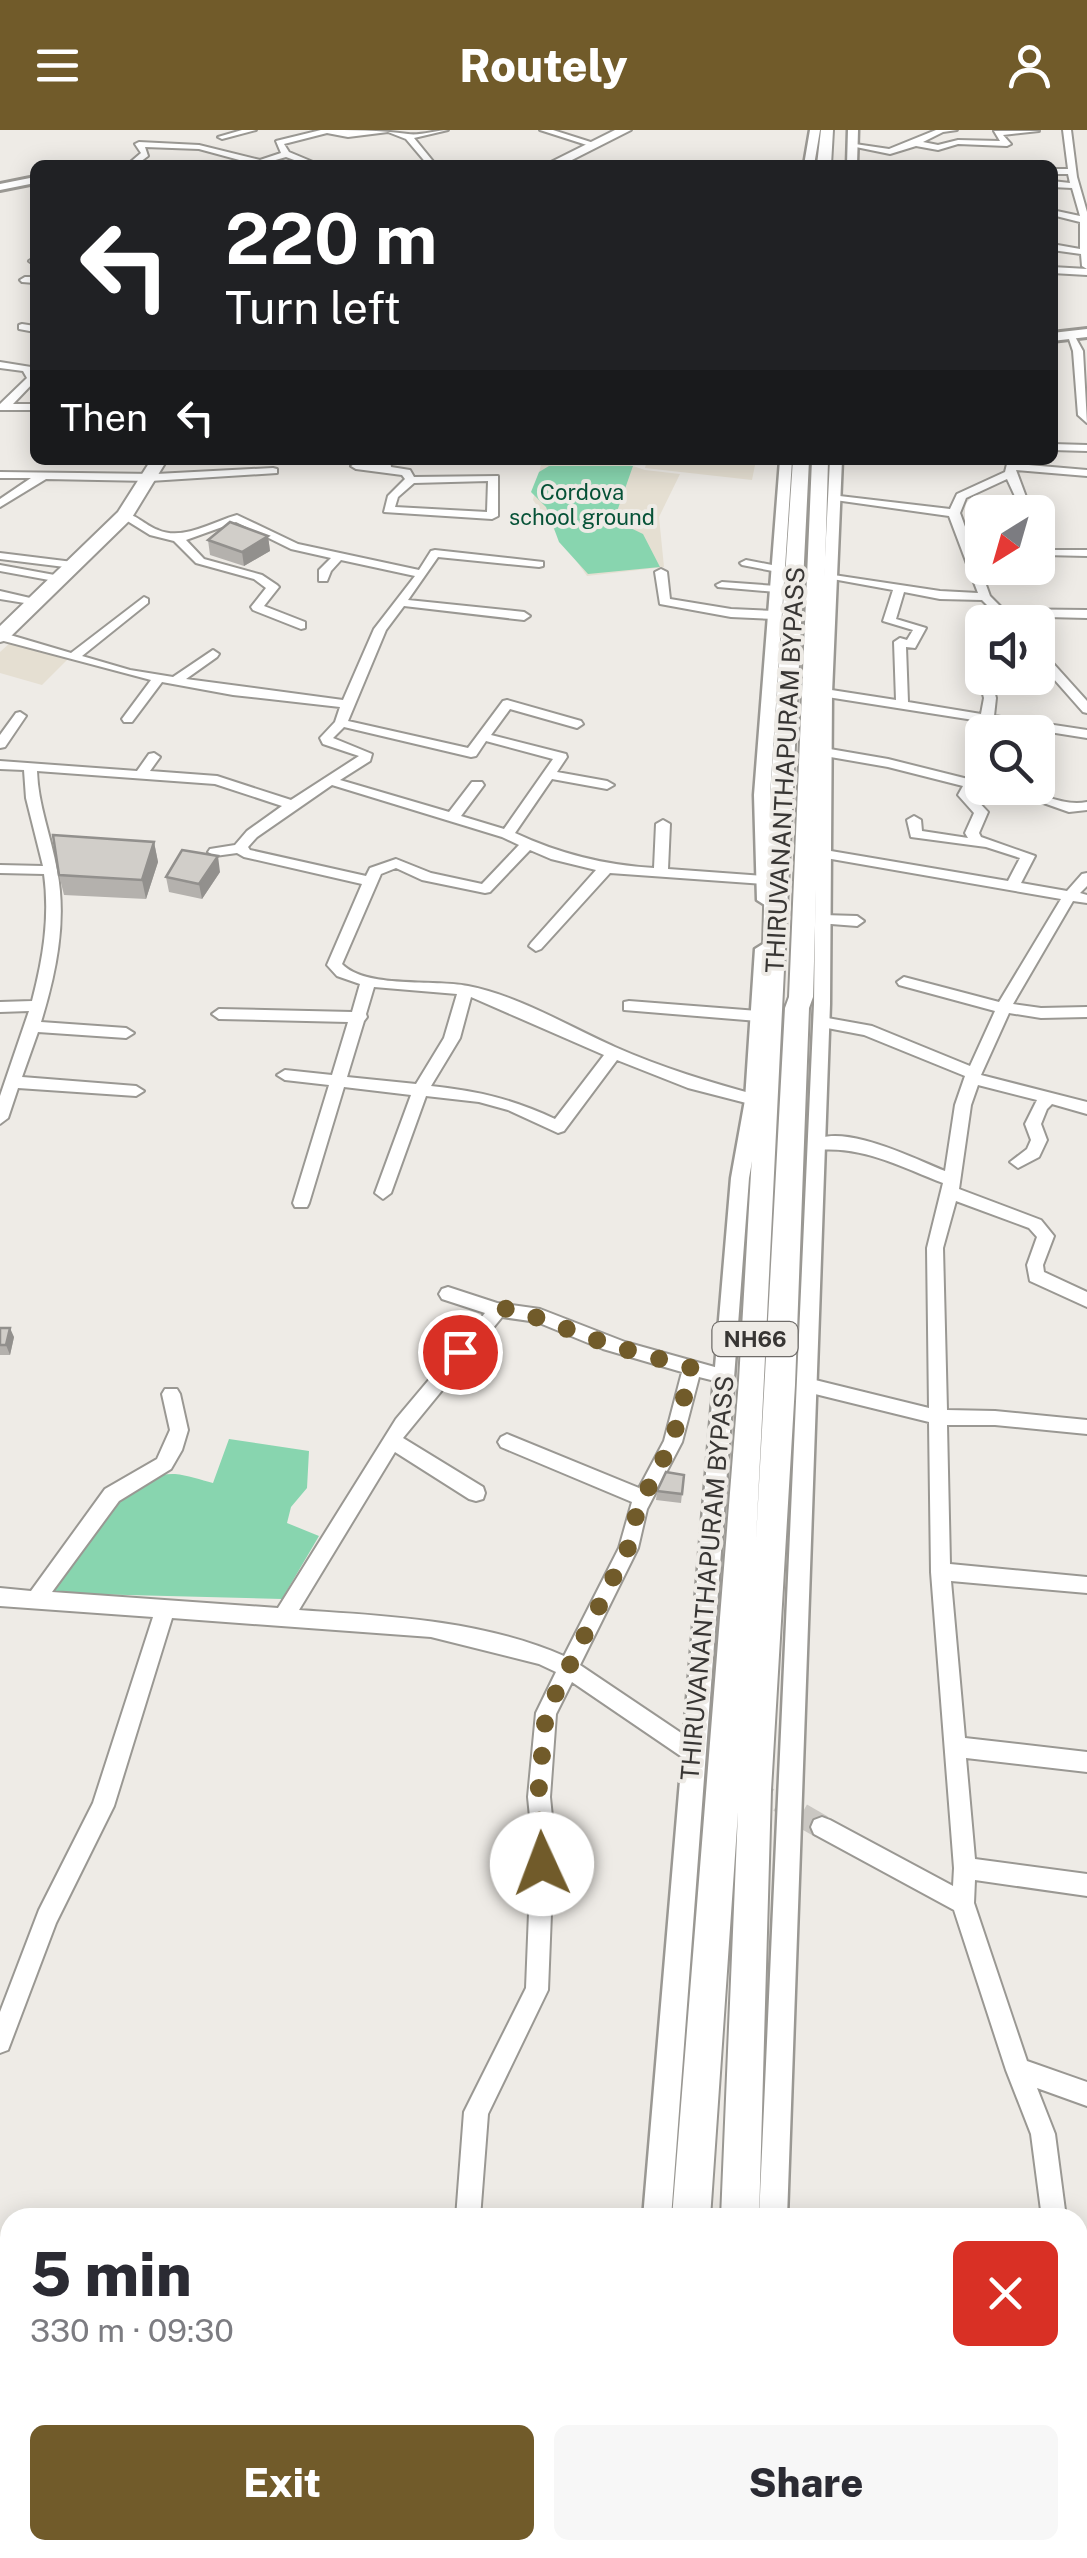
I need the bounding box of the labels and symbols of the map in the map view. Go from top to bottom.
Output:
park label: Cordova school ground [509,479,655,530]
north arrow [965,495,1055,585]
street label: THIRUVANANTHAPURAM BYPASS [759,566,811,974]
pin [418,1310,503,1395]
road number: NH66 [712,1322,798,1356]
street label: THIRUVANANTHAPURAM BYPASS [674,1374,740,1782]
position arrow [490,1812,594,1916]

